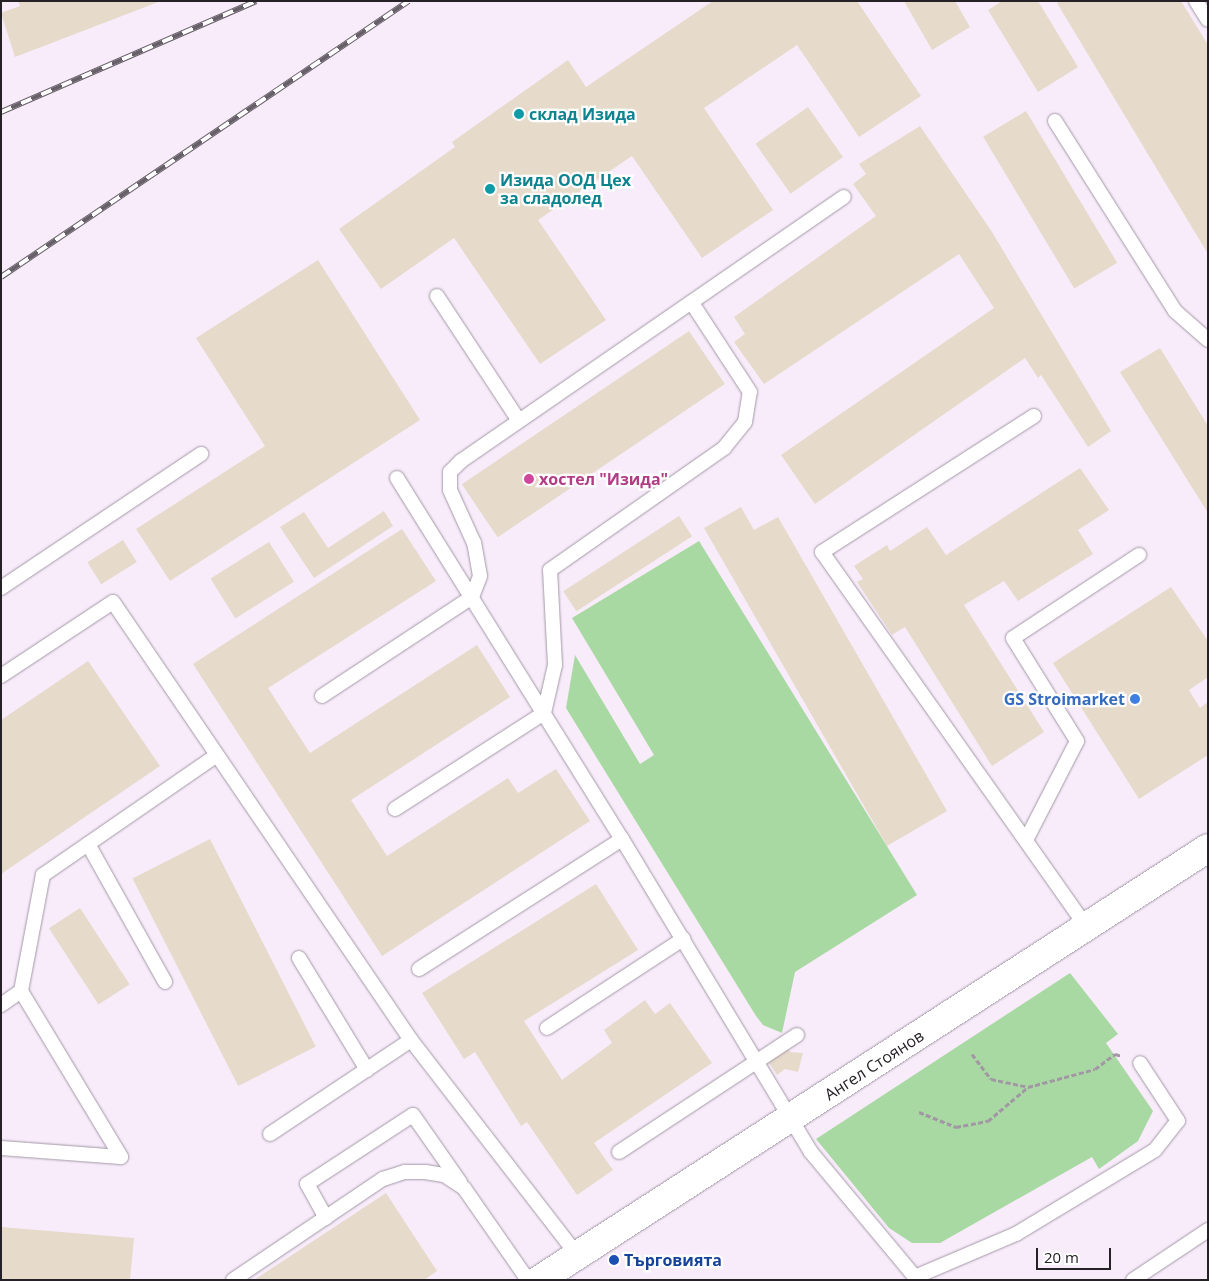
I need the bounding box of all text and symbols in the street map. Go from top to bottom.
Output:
place label: склад Изида [529,104,636,124]
marker: склад Изида [513,108,525,120]
place label: Изида ООД Цех за сладолед [500,170,631,208]
marker: Изида ООД Цех за сладолед [484,183,496,195]
place label: хостел "Изида" [539,469,668,489]
marker: хостел "Изида" [523,473,535,485]
place label: GS Stroimarket [1004,689,1125,709]
marker: GS Stroimarket [1129,693,1141,705]
street label: Ангел Стоянов [821,1026,927,1104]
scale bar [1039,1238,1114,1270]
text: 20 m [1044,1247,1079,1267]
place label: Търговията [624,1250,722,1270]
marker: Търговията [608,1254,620,1266]

